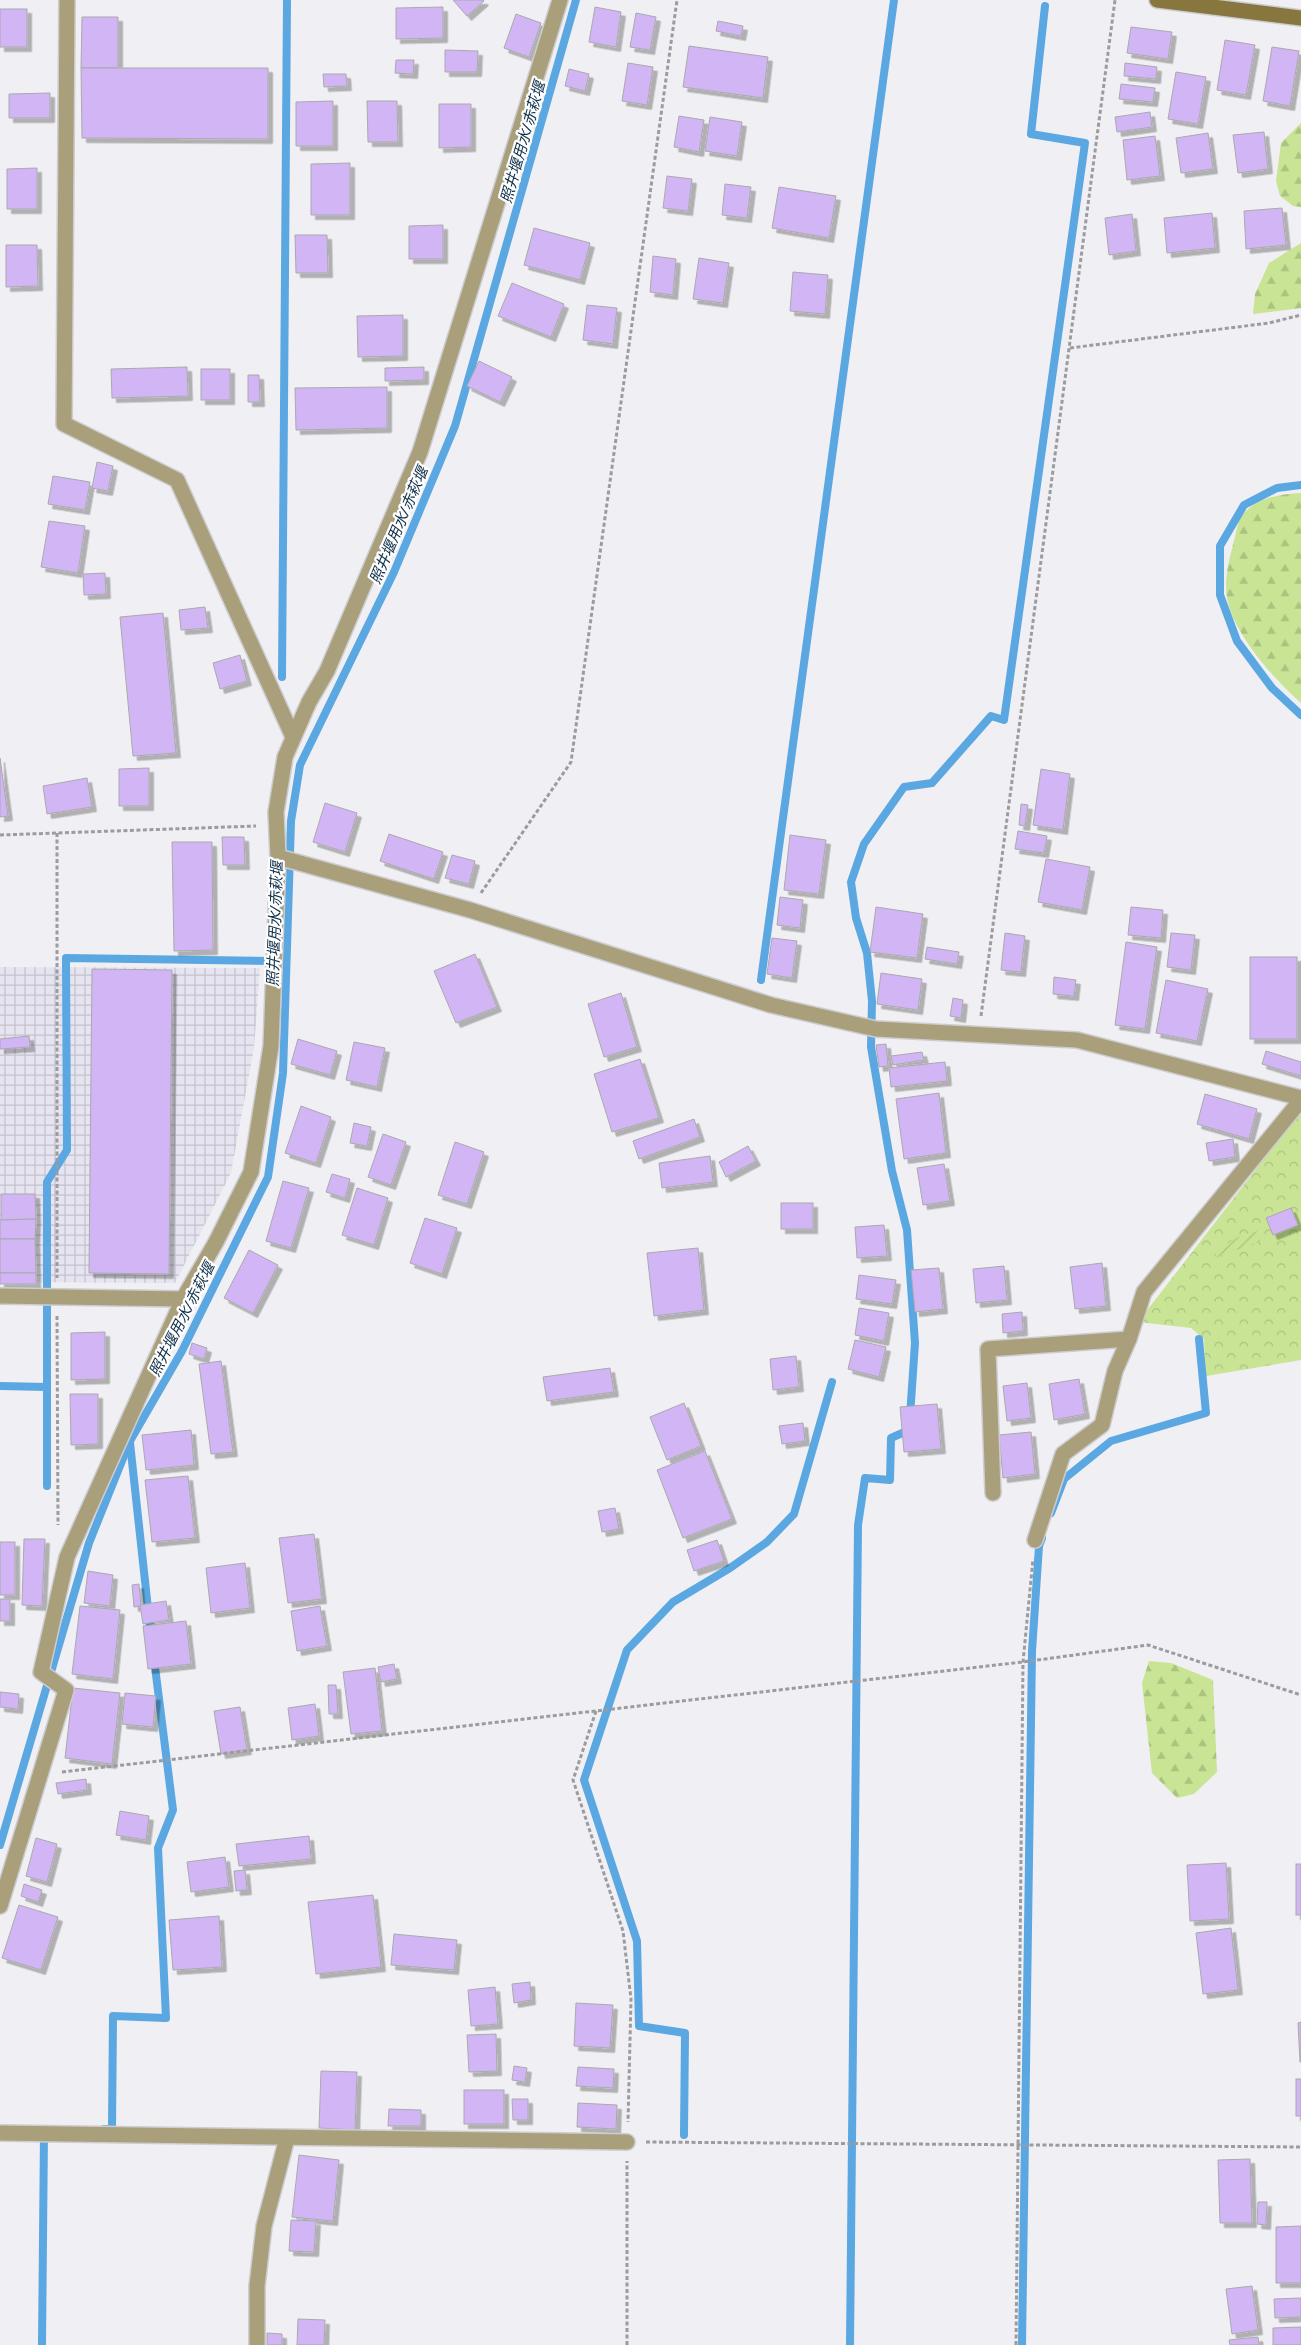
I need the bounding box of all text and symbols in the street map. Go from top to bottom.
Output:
water label: 照井堰用水/赤萩堰 [495,76,550,205]
water label: 照井堰用水/赤萩堰 [364,461,433,587]
water label: 照井堰用水/赤萩堰 [262,858,286,987]
water label: 照井堰用水/赤萩堰 [144,1256,220,1379]

